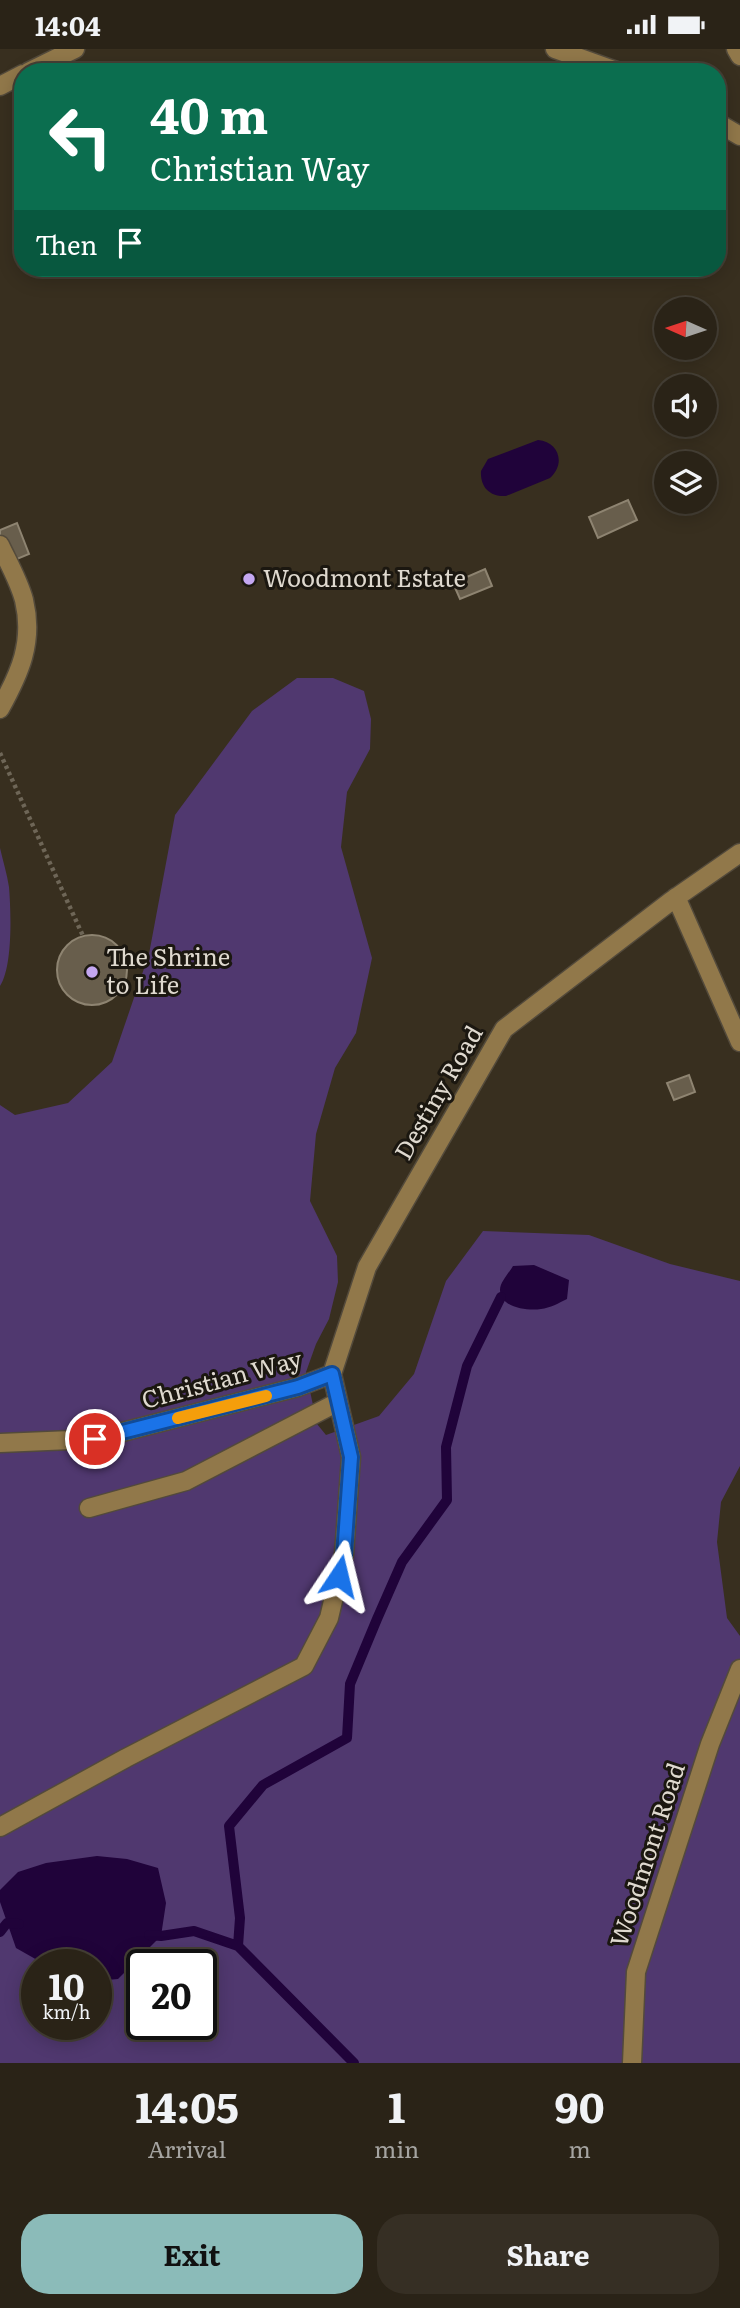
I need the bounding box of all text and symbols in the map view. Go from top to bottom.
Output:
text: 14:04 [35,5,101,44]
text: 40 m [150,76,268,149]
icon: left [35,91,126,182]
text: Christian Way [150,143,369,191]
text: Then [35,224,97,263]
icon: arrive [111,224,149,262]
north arrow [654,297,718,361]
map controls [654,297,717,514]
button: sound [654,374,717,437]
button: layers [654,451,717,514]
place label: Woodmont Estate [263,559,466,594]
marker: Woodmont Estate [241,571,257,587]
place label: The Shrine to Life [106,938,230,1001]
marker: The Shrine to Life [84,964,100,980]
street label: Destiny Road [384,1018,490,1166]
street label: Christian Way [137,1339,305,1416]
pin [65,1409,125,1469]
icon: arrive [76,1420,114,1458]
position arrow [302,1539,376,1613]
street label: Woodmont Road [599,1757,692,1951]
speed limit sign: 20 [126,1949,217,2040]
text: 10 [48,1959,85,2011]
text: km/h [43,1998,90,2025]
text: 14:05 [135,2074,239,2136]
text: 1 [388,2074,405,2136]
text: 90 [555,2074,605,2136]
text: Arrival [148,2131,226,2165]
text: min [374,2131,419,2165]
text: m [568,2131,591,2165]
button: Exit [21,2214,363,2294]
button: Share [377,2214,719,2294]

